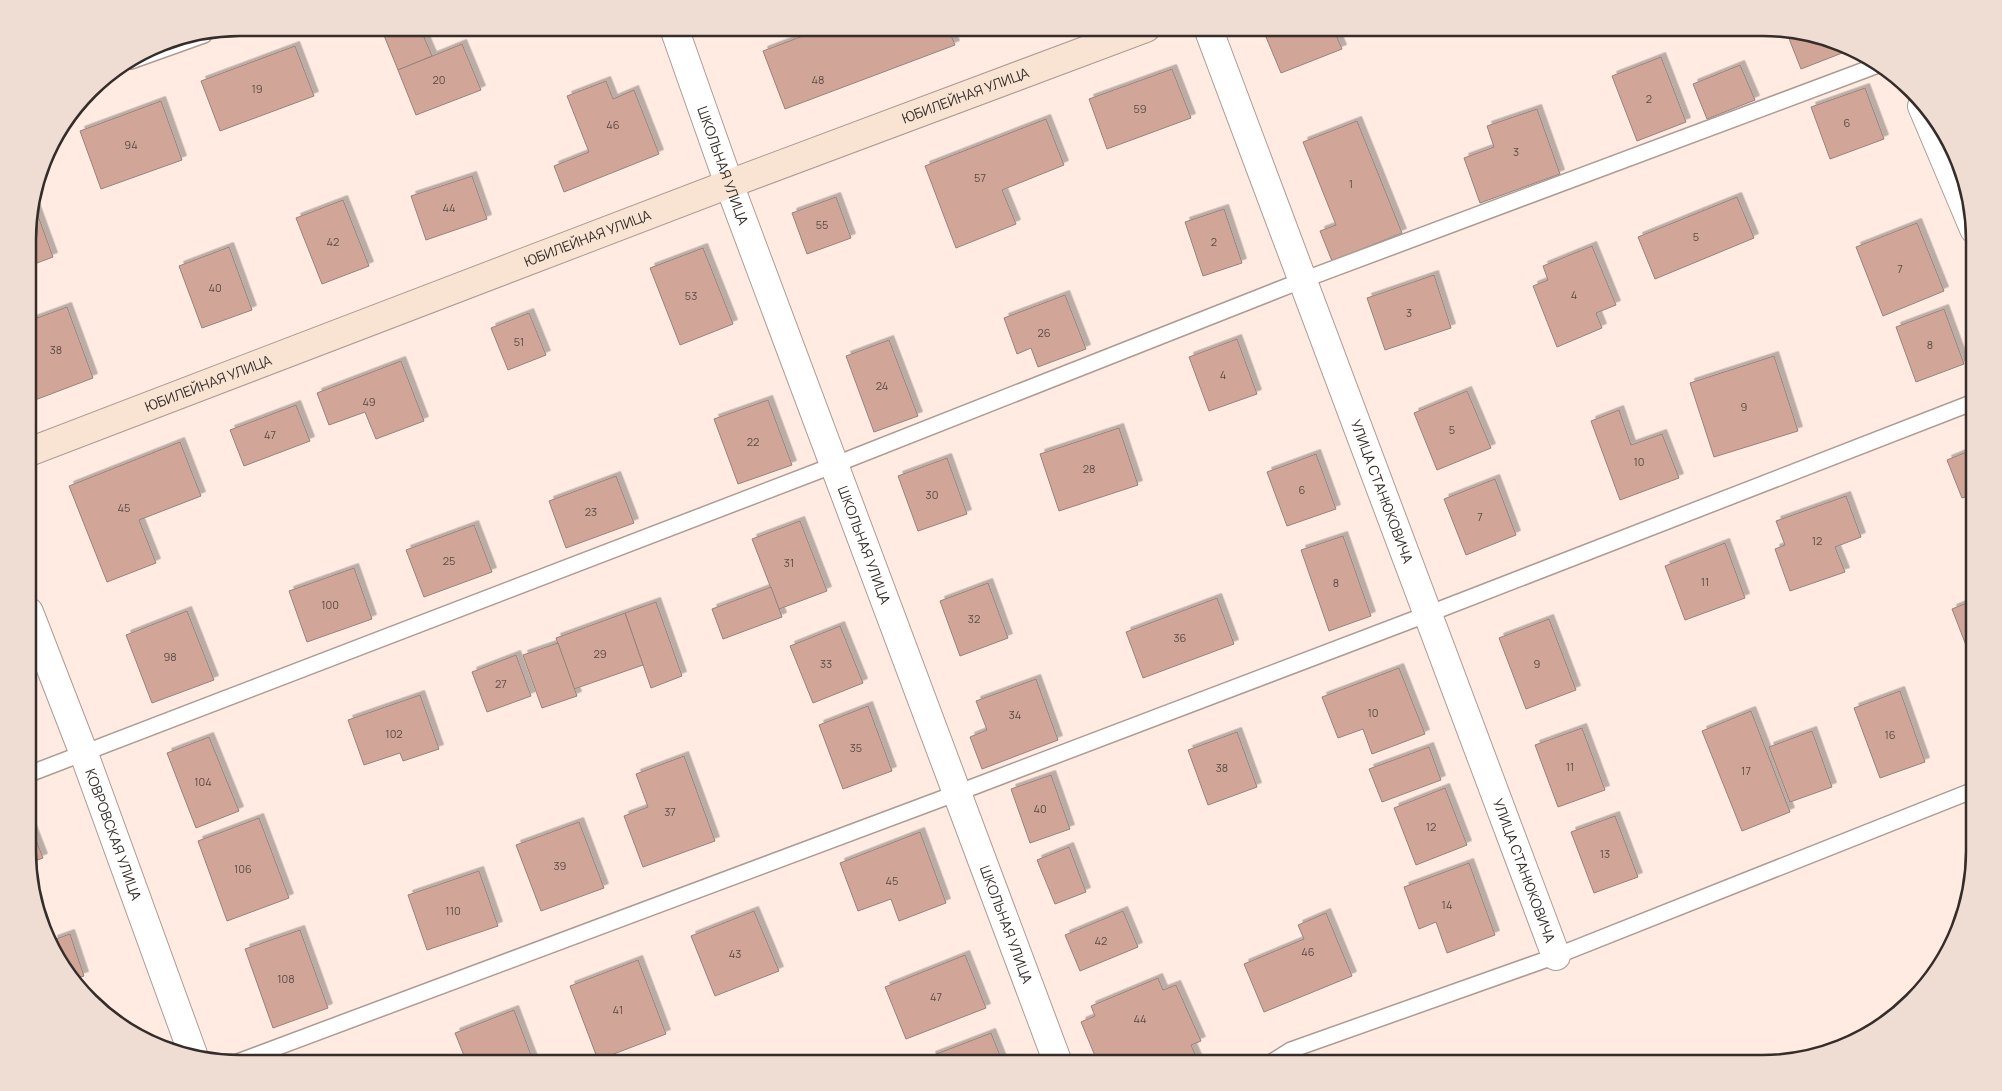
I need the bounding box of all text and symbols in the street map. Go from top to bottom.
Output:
street label: ЮБИЛЕЙНАЯ УЛИЦА [899,63,1032,128]
house number: 20 [433,72,445,87]
house number: 48 [812,72,824,87]
house number: 19 [251,81,263,96]
house number: 2 [1646,91,1652,106]
house number: 59 [1133,101,1147,116]
street label: ШКОЛЬНАЯ УЛИЦА [693,103,754,228]
house number: 6 [1844,115,1851,130]
house number: 46 [606,117,620,132]
house number: 94 [124,137,138,152]
house number: 3 [1513,144,1519,159]
house number: 57 [974,170,986,185]
house number: 1 [1349,176,1353,191]
house number: 44 [442,200,456,215]
street label: ЮБИЛЕЙНАЯ УЛИЦА [521,205,654,271]
house number: 55 [816,217,828,232]
house number: 5 [1693,229,1699,244]
house number: 42 [327,234,339,249]
house number: 2 [1211,234,1217,249]
house number: 7 [1897,261,1903,276]
house number: 40 [208,280,222,295]
house number: 4 [1571,287,1577,302]
house number: 53 [685,288,697,303]
house number: 3 [1406,305,1412,320]
house number: 26 [1037,325,1051,340]
house number: 51 [514,334,524,349]
house number: 8 [1927,337,1933,352]
house number: 38 [50,342,62,357]
street label: ЮБИЛЕЙНАЯ УЛИЦА [142,350,274,416]
house number: 4 [1220,367,1226,382]
house number: 24 [876,378,888,393]
house number: 49 [362,394,376,409]
house number: 9 [1741,399,1748,414]
street label: УЛИЦА СТАНЮКОВИЧА [1347,417,1418,566]
house number: 5 [1449,422,1455,437]
house number: 47 [264,427,276,442]
house number: 22 [747,434,759,449]
house number: 10 [1633,454,1645,469]
house number: 28 [1083,461,1095,476]
house number: 6 [1299,482,1306,497]
street label: ШКОЛЬНАЯ УЛИЦА [834,483,895,607]
house number: 30 [926,487,938,502]
house number: 45 [118,500,130,515]
house number: 23 [585,504,597,519]
house number: 7 [1477,509,1483,524]
house number: 12 [1812,533,1822,548]
house number: 25 [443,553,455,568]
house number: 31 [784,555,794,570]
house number: 11 [1701,574,1709,589]
house number: 8 [1333,575,1339,590]
house number: 100 [321,597,339,612]
house number: 32 [968,611,980,626]
house number: 36 [1174,630,1187,645]
house number: 29 [593,646,607,661]
house number: 98 [163,649,177,664]
house number: 33 [820,656,832,671]
house number: 9 [1534,656,1541,671]
house number: 27 [495,676,507,691]
house number: 10 [1367,705,1379,720]
house number: 34 [1009,707,1021,722]
house number: 102 [385,726,403,741]
house number: 16 [1884,727,1896,742]
house number: 35 [850,740,862,755]
house number: 11 [1566,759,1574,774]
house number: 38 [1216,760,1228,775]
house number: 17 [1741,763,1751,778]
street label: КОВРОВСКАЯ УЛИЦА [81,766,146,903]
house number: 104 [194,774,212,789]
street label: УЛИЦА СТАНЮКОВИЧА [1489,796,1560,945]
house number: 40 [1033,801,1047,816]
house number: 37 [664,804,676,819]
house number: 12 [1426,819,1436,834]
house number: 13 [1600,846,1610,861]
house number: 39 [554,858,567,873]
house number: 106 [234,861,252,876]
street label: ШКОЛЬНАЯ УЛИЦА [976,862,1037,986]
house number: 45 [886,873,898,888]
house number: 14 [1442,897,1452,912]
house number: 110 [445,903,461,918]
house number: 42 [1095,933,1107,948]
house number: 46 [1301,944,1315,959]
house number: 43 [729,946,741,961]
house number: 108 [277,971,295,986]
house number: 47 [930,989,942,1004]
house number: 41 [613,1002,623,1017]
house number: 44 [1133,1011,1147,1026]

